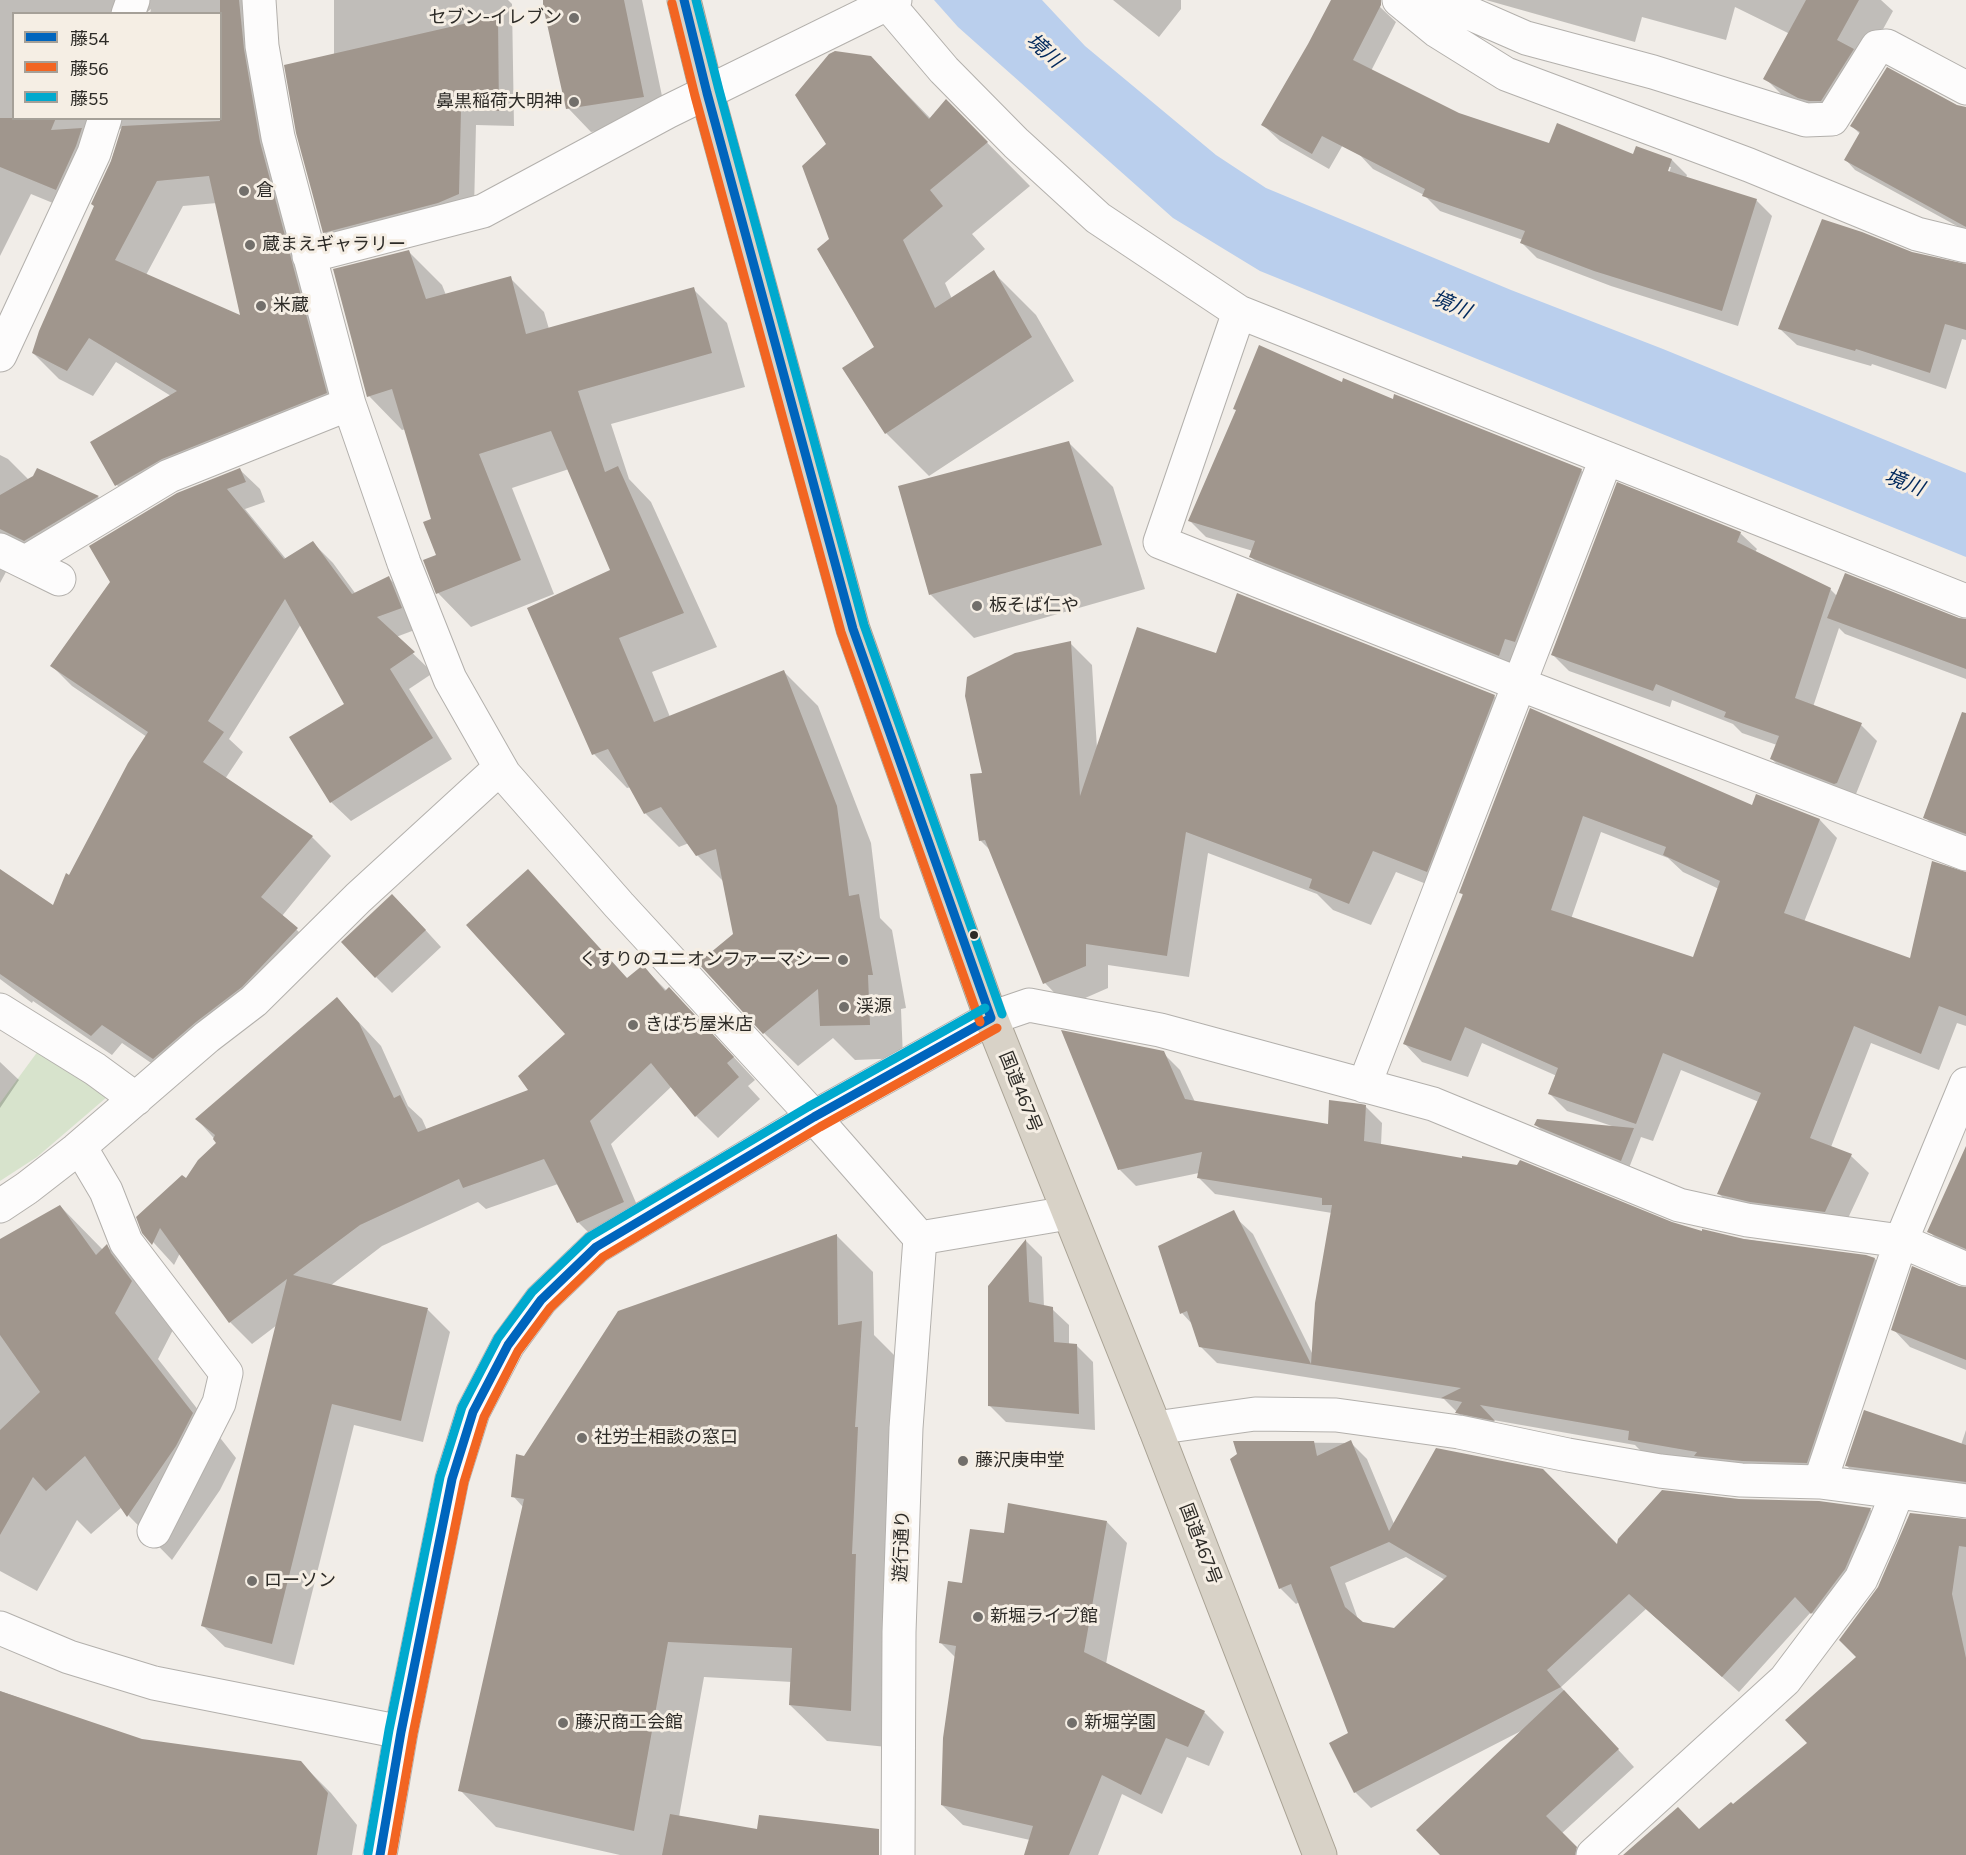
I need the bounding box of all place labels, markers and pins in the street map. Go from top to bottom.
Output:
place label: セブン-イレブン [428,7,562,29]
marker: セブン-イレブン [567,11,581,25]
place label: 鼻黒稲荷大明神 [436,91,562,113]
marker: 鼻黒稲荷大明神 [567,95,581,109]
place label: 倉 [256,180,274,202]
marker: 倉 [237,184,251,198]
place label: 蔵まえギャラリー [262,234,406,256]
marker: 蔵まえギャラリー [243,238,257,252]
place label: 米蔵 [273,295,309,317]
marker: 米蔵 [254,299,268,313]
place label: 板そば仁や [989,595,1079,617]
marker: 板そば仁や [970,599,984,613]
unlabelled marker [968,929,980,941]
place label: くすりのユニオンファーマシー [579,949,831,971]
marker: くすりのユニオンファーマシー [836,953,850,967]
place label: 渓源 [856,996,892,1018]
marker: 渓源 [837,1000,851,1014]
place label: きばち屋米店 [645,1014,753,1036]
marker: きばち屋米店 [626,1018,640,1032]
place label: 社労士相談の窓口 [594,1427,738,1449]
marker: 社労士相談の窓口 [575,1431,589,1445]
place label: 藤沢庚申堂 [975,1450,1065,1472]
marker: 藤沢庚申堂 [956,1454,970,1468]
place label: ローソン [264,1570,336,1592]
marker: ローソン [245,1574,259,1588]
place label: 新堀ライブ館 [990,1606,1098,1628]
marker: 新堀ライブ館 [971,1610,985,1624]
place label: 藤沢商工会館 [575,1712,683,1734]
place label: 新堀学園 [1084,1712,1156,1734]
marker: 藤沢商工会館 [556,1716,570,1730]
marker: 新堀学園 [1065,1716,1079,1730]

